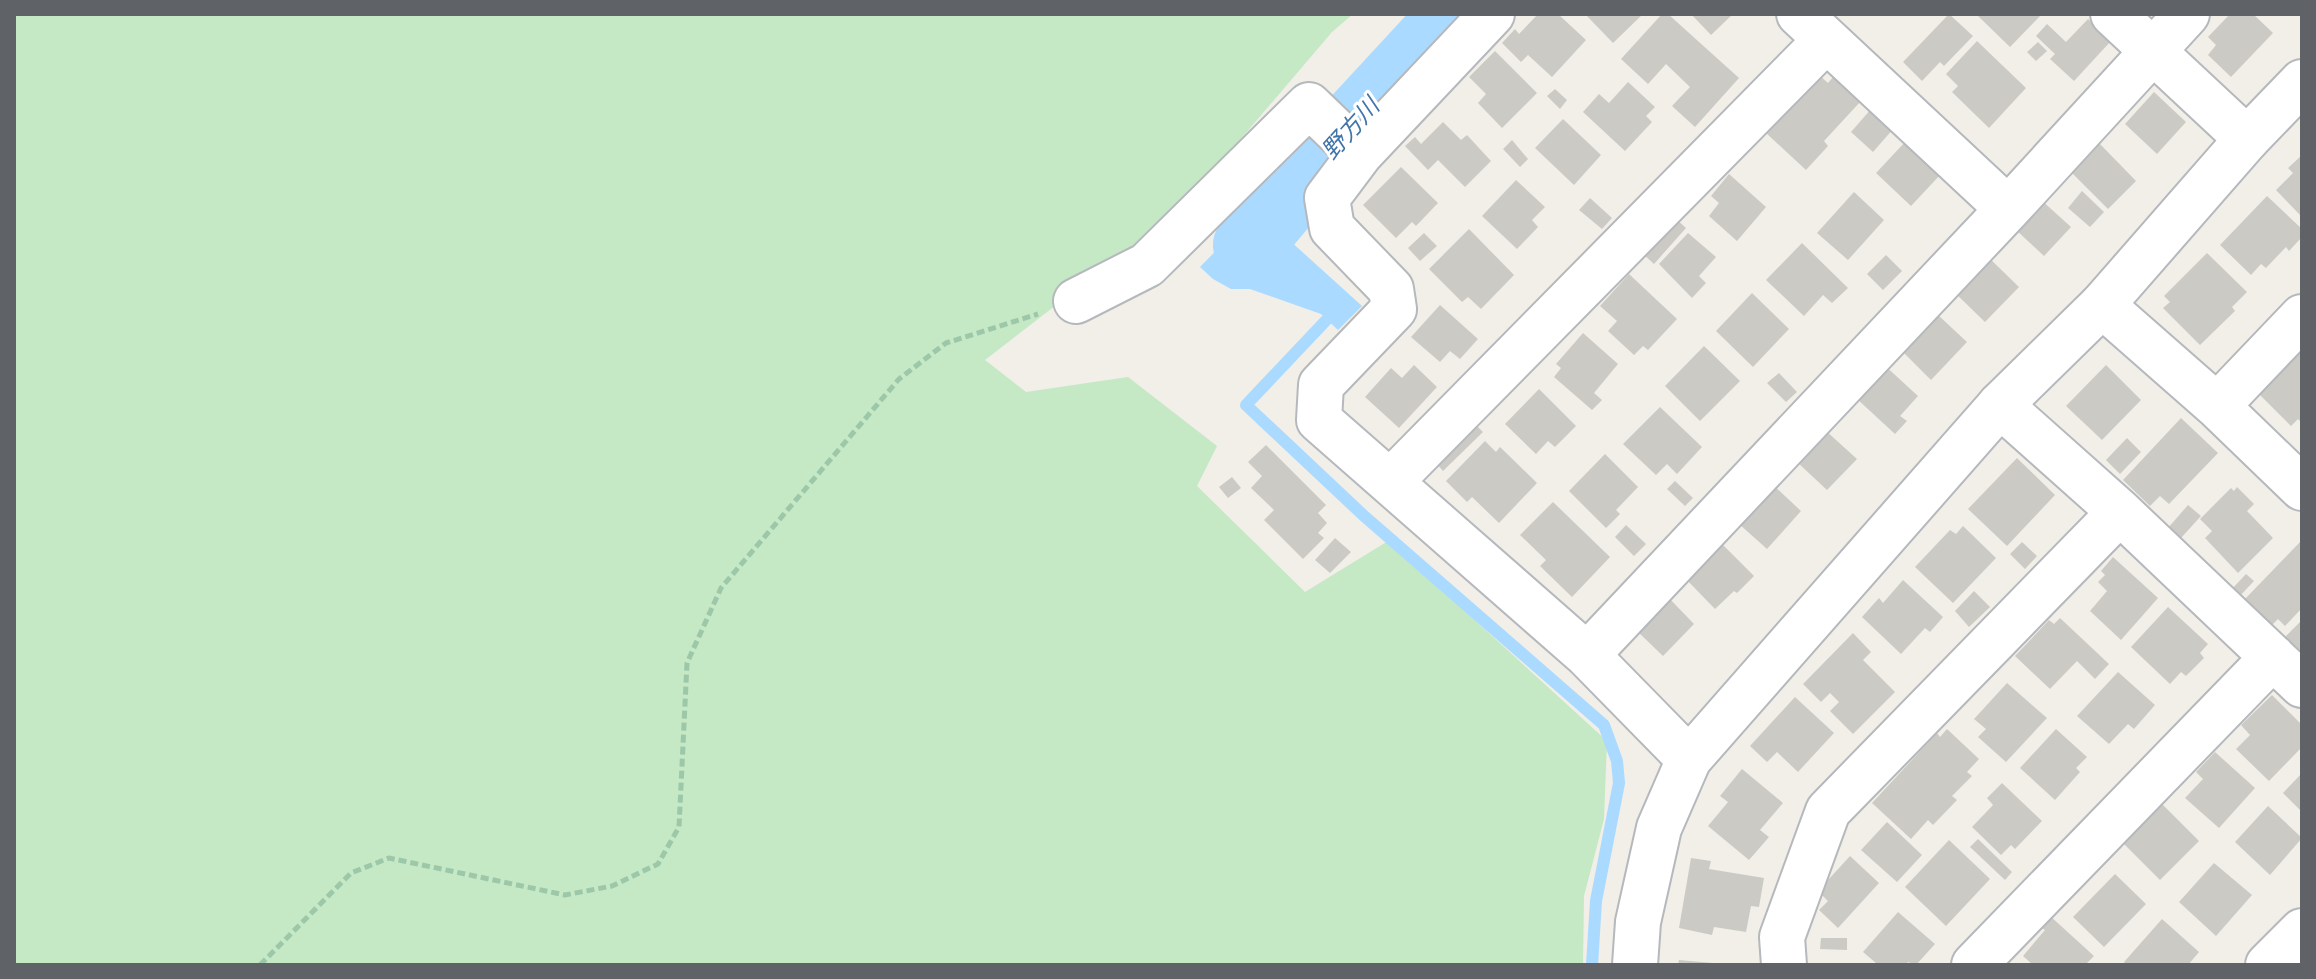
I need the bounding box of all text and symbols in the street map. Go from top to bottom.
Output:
water label: 野方川 [1316,90,1388,165]

